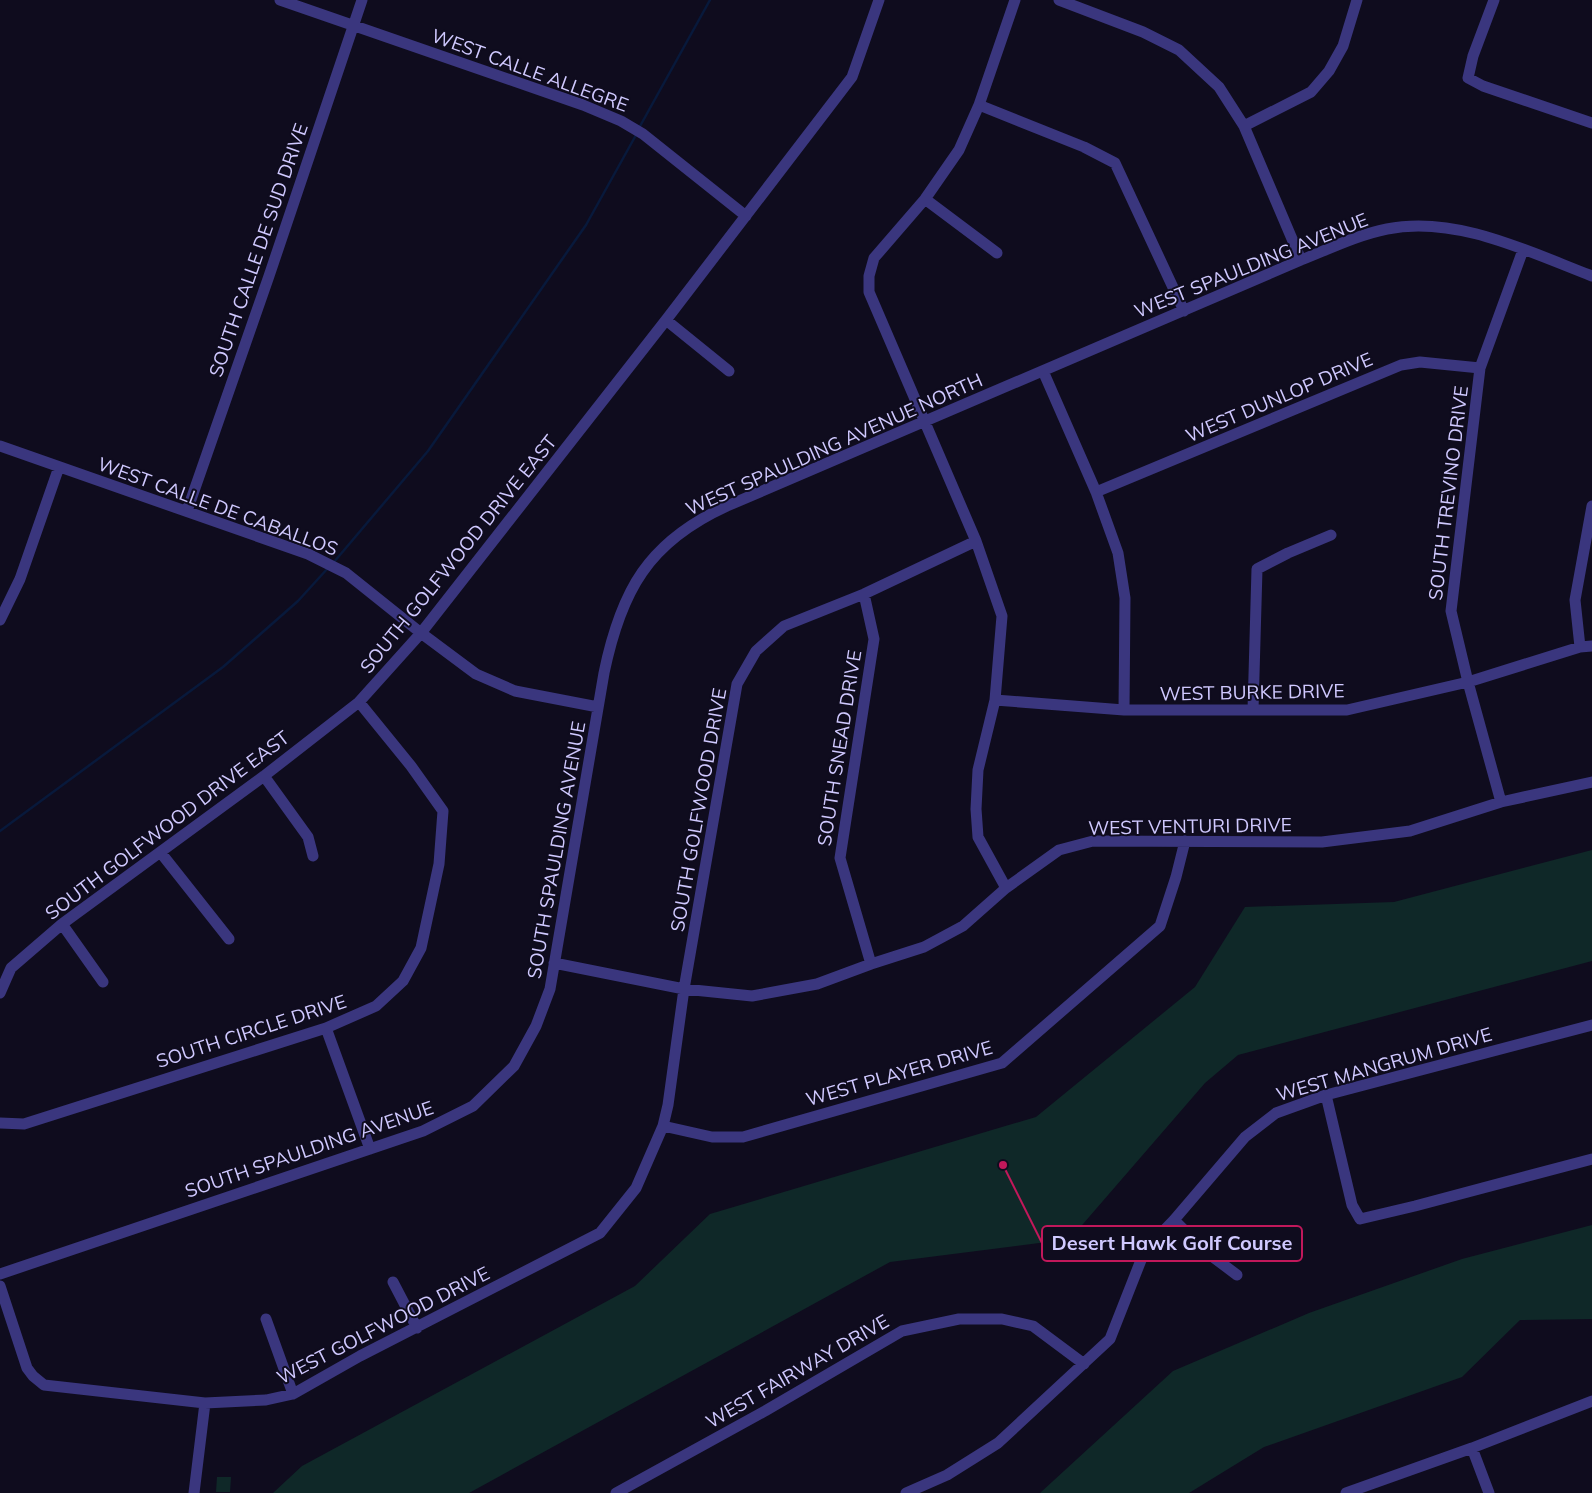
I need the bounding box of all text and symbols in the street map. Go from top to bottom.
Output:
street label: WEST CALLE ALLEGRE [428,23,632,117]
street label: SOUTH CALLE DE SUD DRIVE [203,120,313,380]
street label: WEST SPAULDING AVENUE [1131,207,1371,323]
street label: WEST DUNLOP DRIVE [1182,347,1376,447]
street label: WEST SPAULDING AVENUE NORTH [682,367,986,521]
street label: SOUTH TREVINO DRIVE [1423,384,1473,602]
street label: SOUTH GOLFWOOD DRIVE EAST [354,430,562,678]
street label: WEST CALLE DE CABALLOS [95,451,341,561]
street label: SOUTH SNEAD DRIVE [812,648,866,848]
street label: WEST BURKE DRIVE [1159,678,1345,706]
street label: SOUTH GOLFWOOD DRIVE [665,686,731,934]
street label: SOUTH SPAULDING AVENUE [522,719,590,981]
street label: SOUTH GOLFWOOD DRIVE EAST [40,725,294,925]
street label: WEST VENTURI DRIVE [1088,812,1292,840]
street label: SOUTH CIRCLE DRIVE [153,989,349,1073]
street label: WEST MANGRUM DRIVE [1273,1022,1495,1106]
street label: WEST PLAYER DRIVE [803,1035,995,1111]
street label: SOUTH SPAULDING AVENUE [182,1095,436,1203]
callout: Desert Hawk Golf Course [1042,1226,1302,1261]
text: Desert Hawk Golf Course [1052,1230,1292,1255]
street label: WEST GOLFWOOD DRIVE [273,1261,493,1389]
street label: WEST FAIRWAY DRIVE [701,1309,893,1433]

